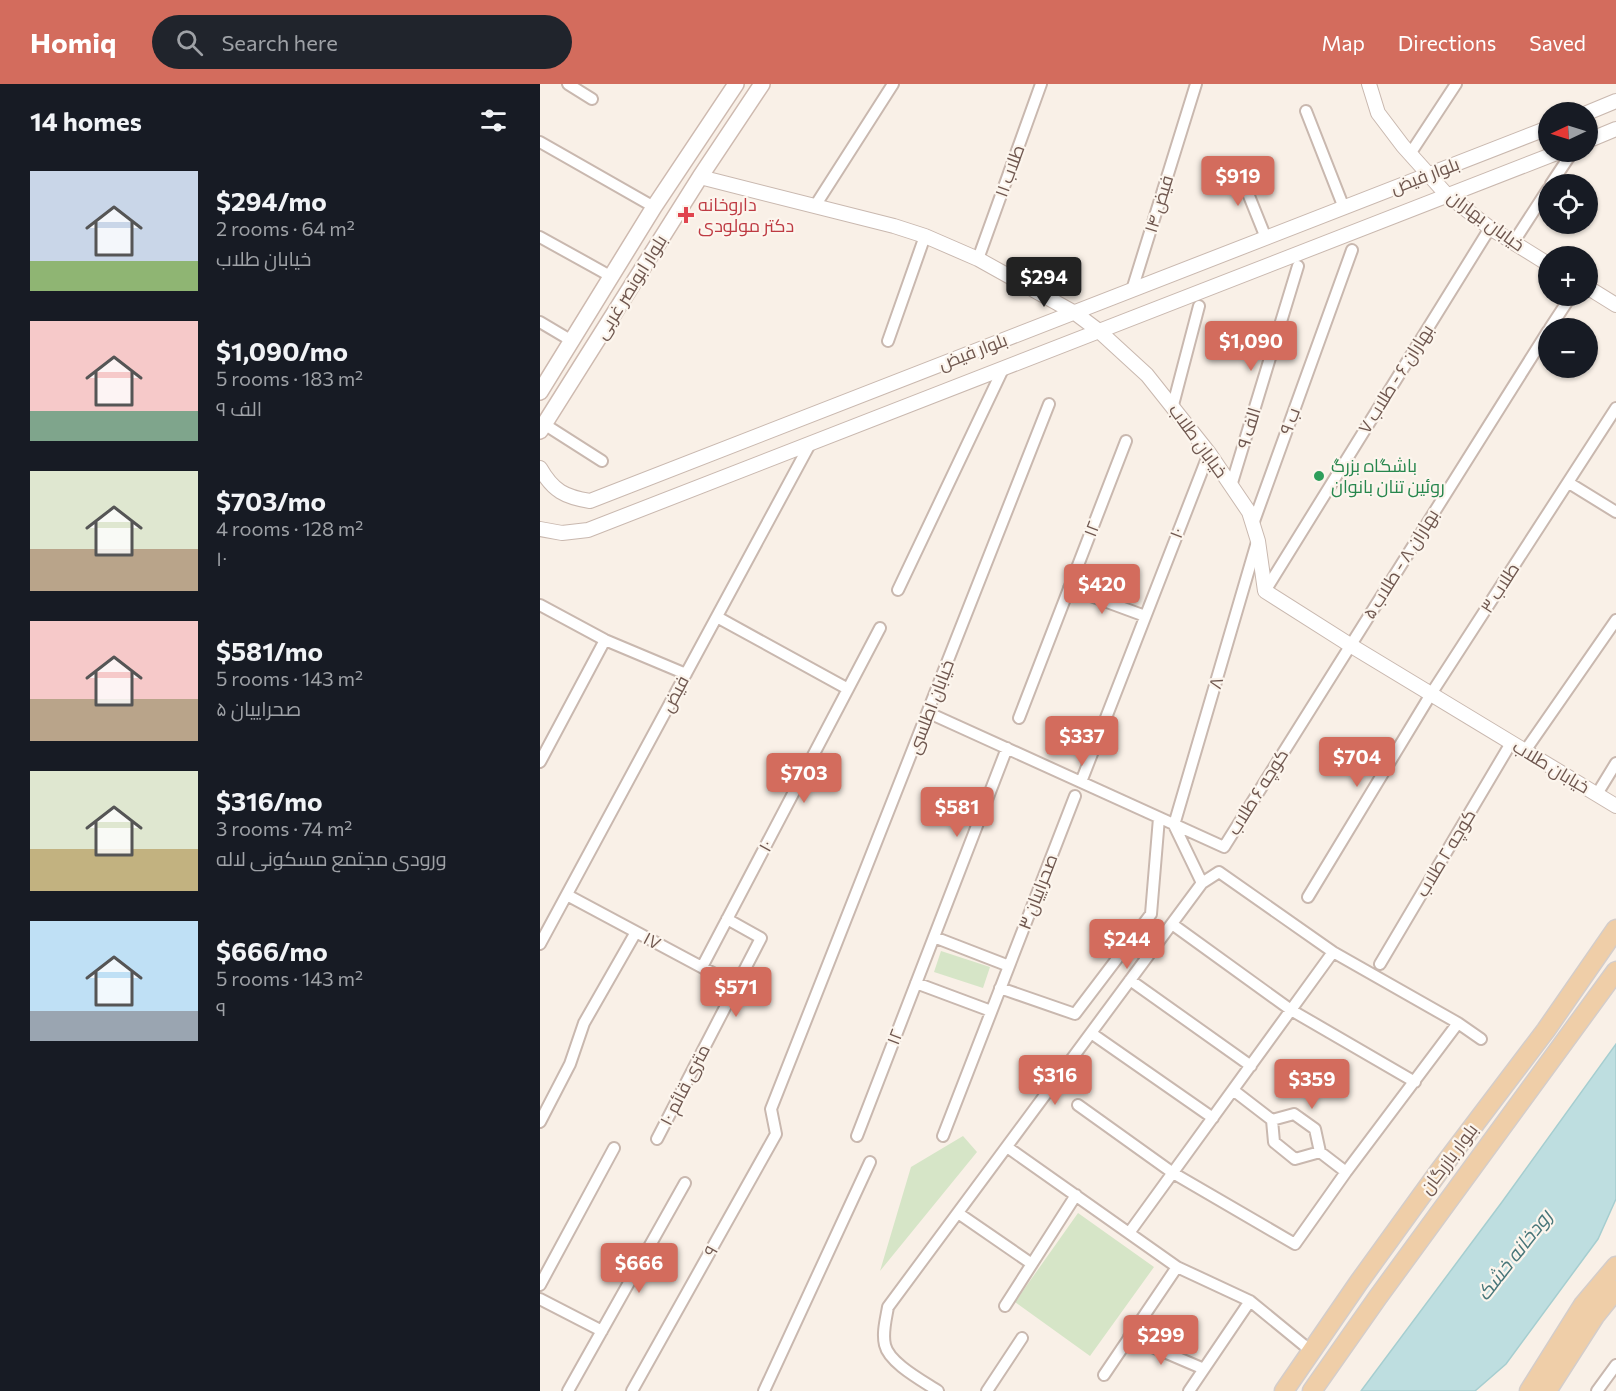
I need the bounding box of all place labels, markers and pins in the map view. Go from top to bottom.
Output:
pin: $919 [1202,156,1274,207]
place label: داروخانه دکتر مولودی [698,193,794,237]
marker: داروخانه دکتر مولودی [679,208,693,222]
pin: $294 [1008,257,1080,308]
pin: $1,090 [1202,321,1300,372]
place label: باشگاه بزرگ روئین تنان بانوان [1331,454,1445,498]
marker: باشگاه بزرگ روئین تنان بانوان [1312,469,1326,483]
pin: $420 [1066,564,1138,615]
pin: $337 [1046,716,1118,767]
pin: $704 [1321,737,1393,788]
pin: $703 [768,753,840,804]
pin: $581 [921,787,993,838]
pin: $244 [1091,919,1163,970]
pin: $571 [700,967,772,1018]
pin: $316 [1019,1055,1091,1106]
pin: $359 [1276,1059,1348,1110]
pin: $666 [603,1243,675,1294]
pin: $299 [1125,1315,1197,1366]

